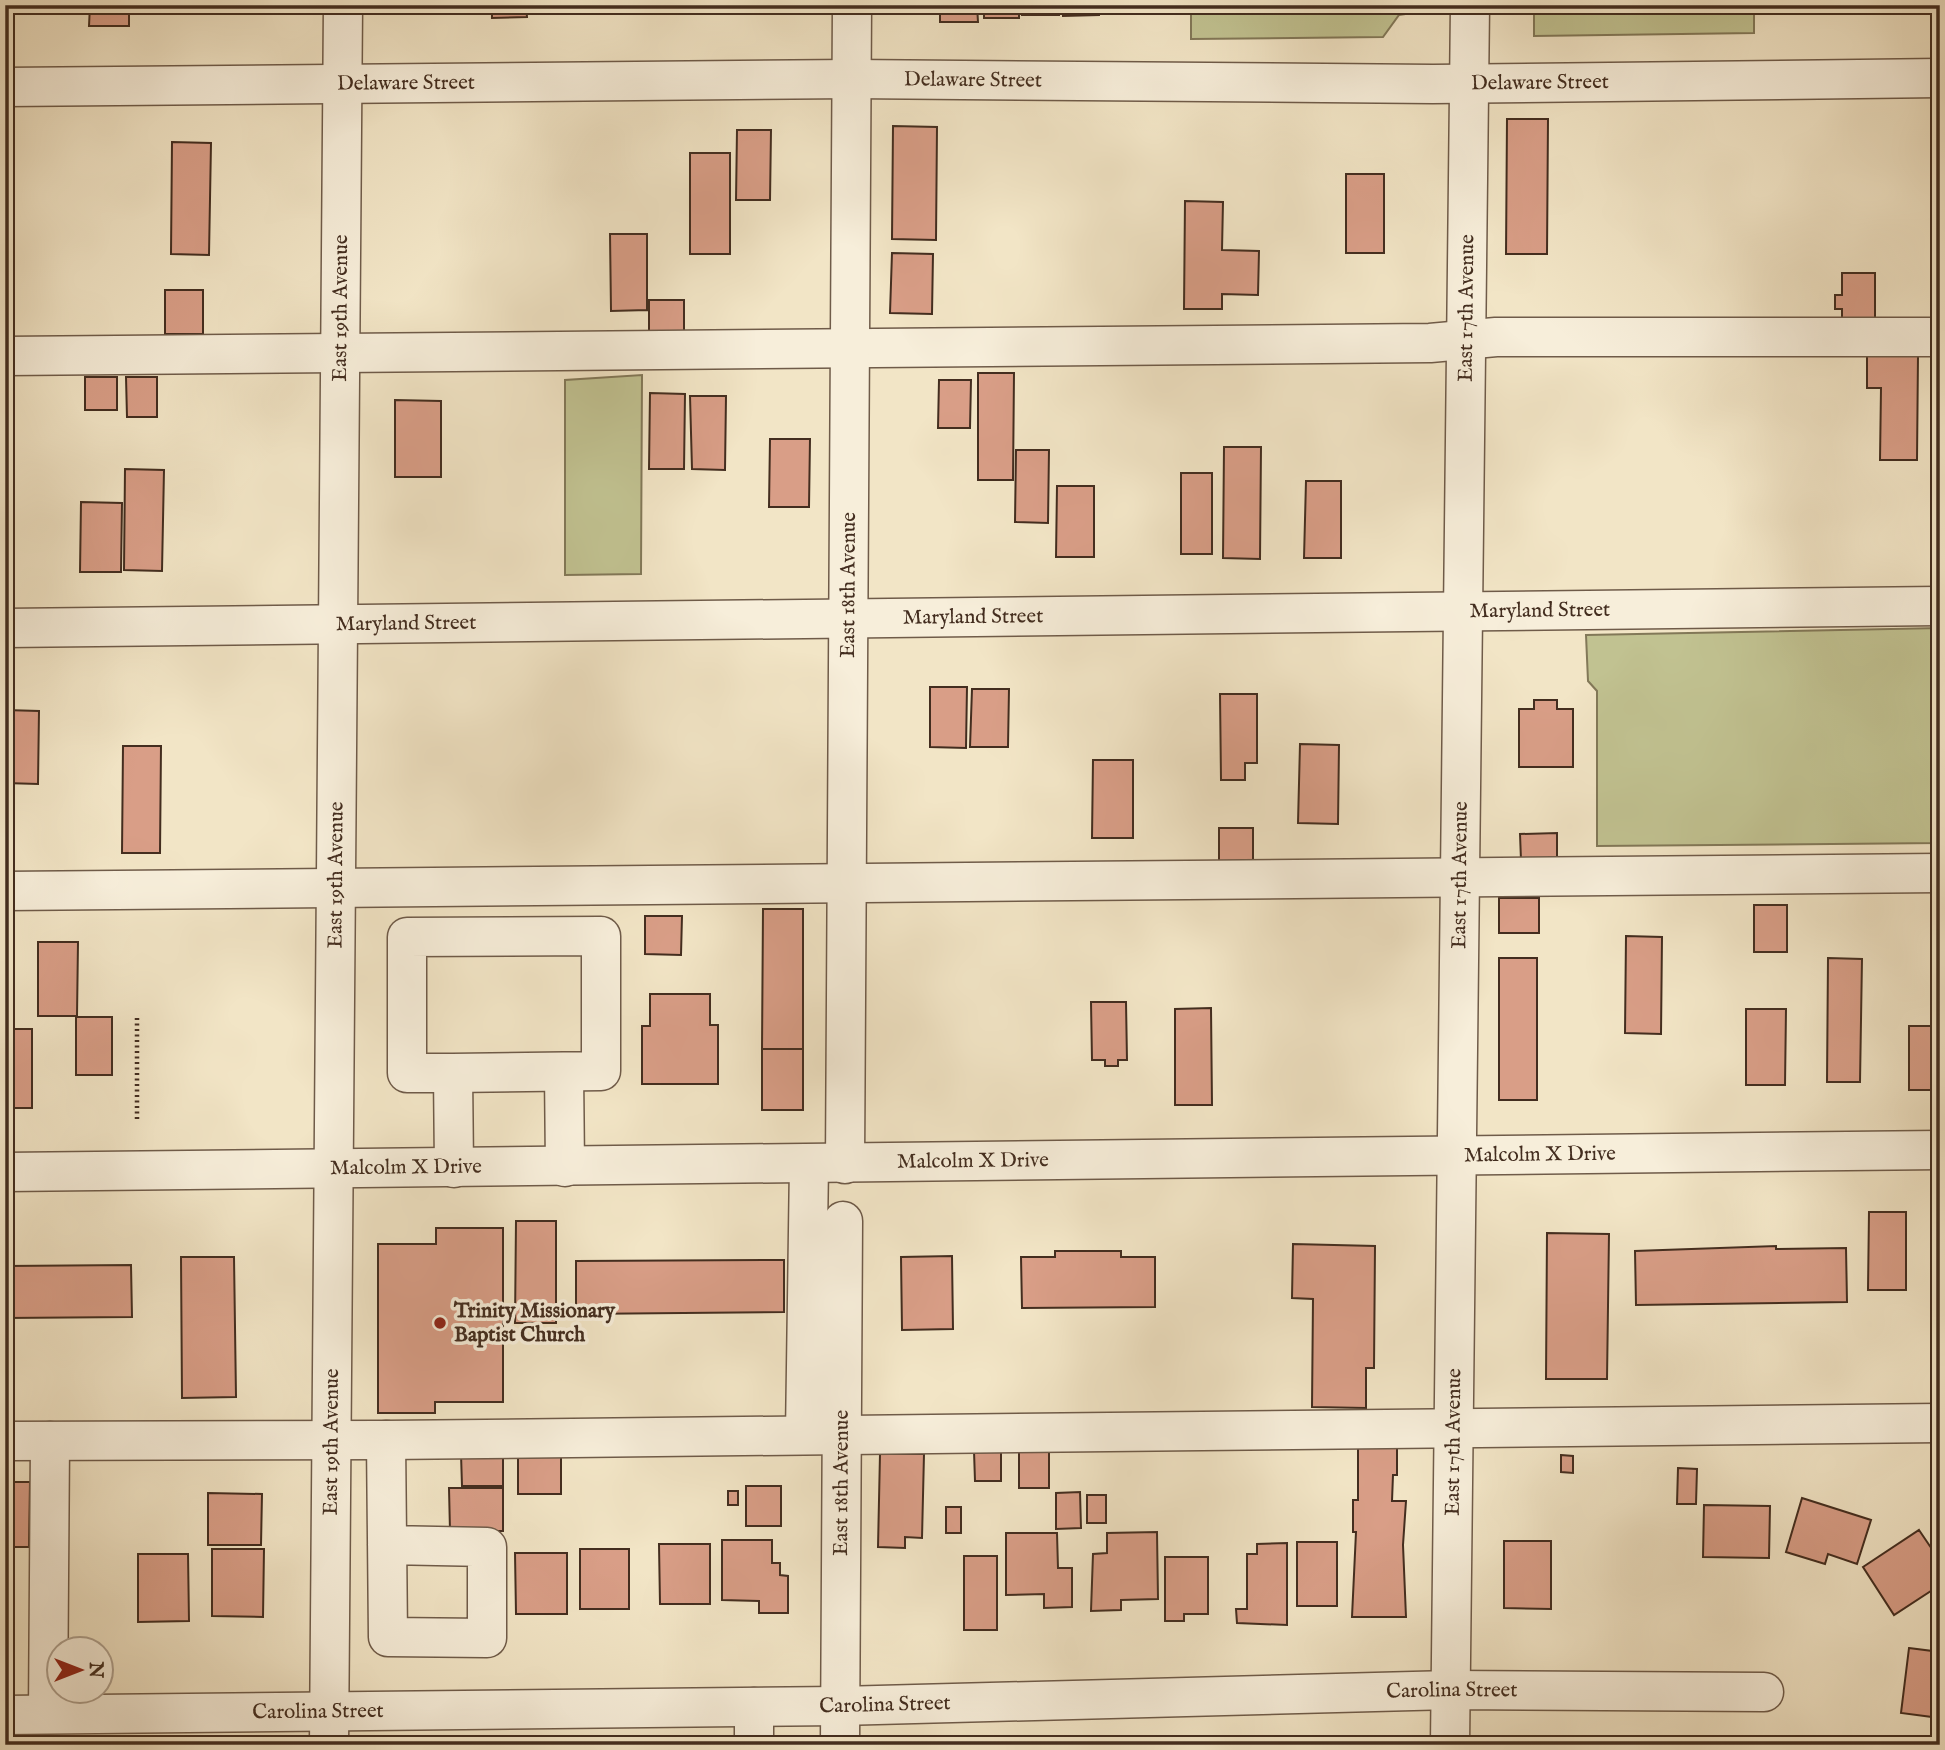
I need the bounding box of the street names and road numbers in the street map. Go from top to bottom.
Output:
street label: Delaware Street [904,66,1042,94]
street label: Delaware Street [1471,68,1609,97]
street label: Delaware Street [337,69,475,97]
street label: East 19th Avenue [326,234,355,382]
street label: East 17th Avenue [1452,234,1481,382]
street label: East 18th Avenue [835,512,862,658]
street label: Maryland Street [1469,596,1610,625]
street label: Maryland Street [902,603,1043,631]
street label: Maryland Street [335,609,476,638]
street label: East 19th Avenue [322,801,350,949]
street label: East 17th Avenue [1446,801,1474,949]
street label: Malcolm X Drive [1464,1140,1616,1169]
street label: Malcolm X Drive [897,1147,1049,1175]
street label: Malcolm X Drive [330,1153,482,1182]
street label: East 19th Avenue [317,1368,346,1516]
street label: East 17th Avenue [1439,1368,1468,1516]
street label: East 18th Avenue [828,1410,855,1556]
street label: Carolina Street [1386,1676,1518,1705]
street label: Carolina Street [819,1690,951,1720]
street label: Carolina Street [252,1697,384,1726]

